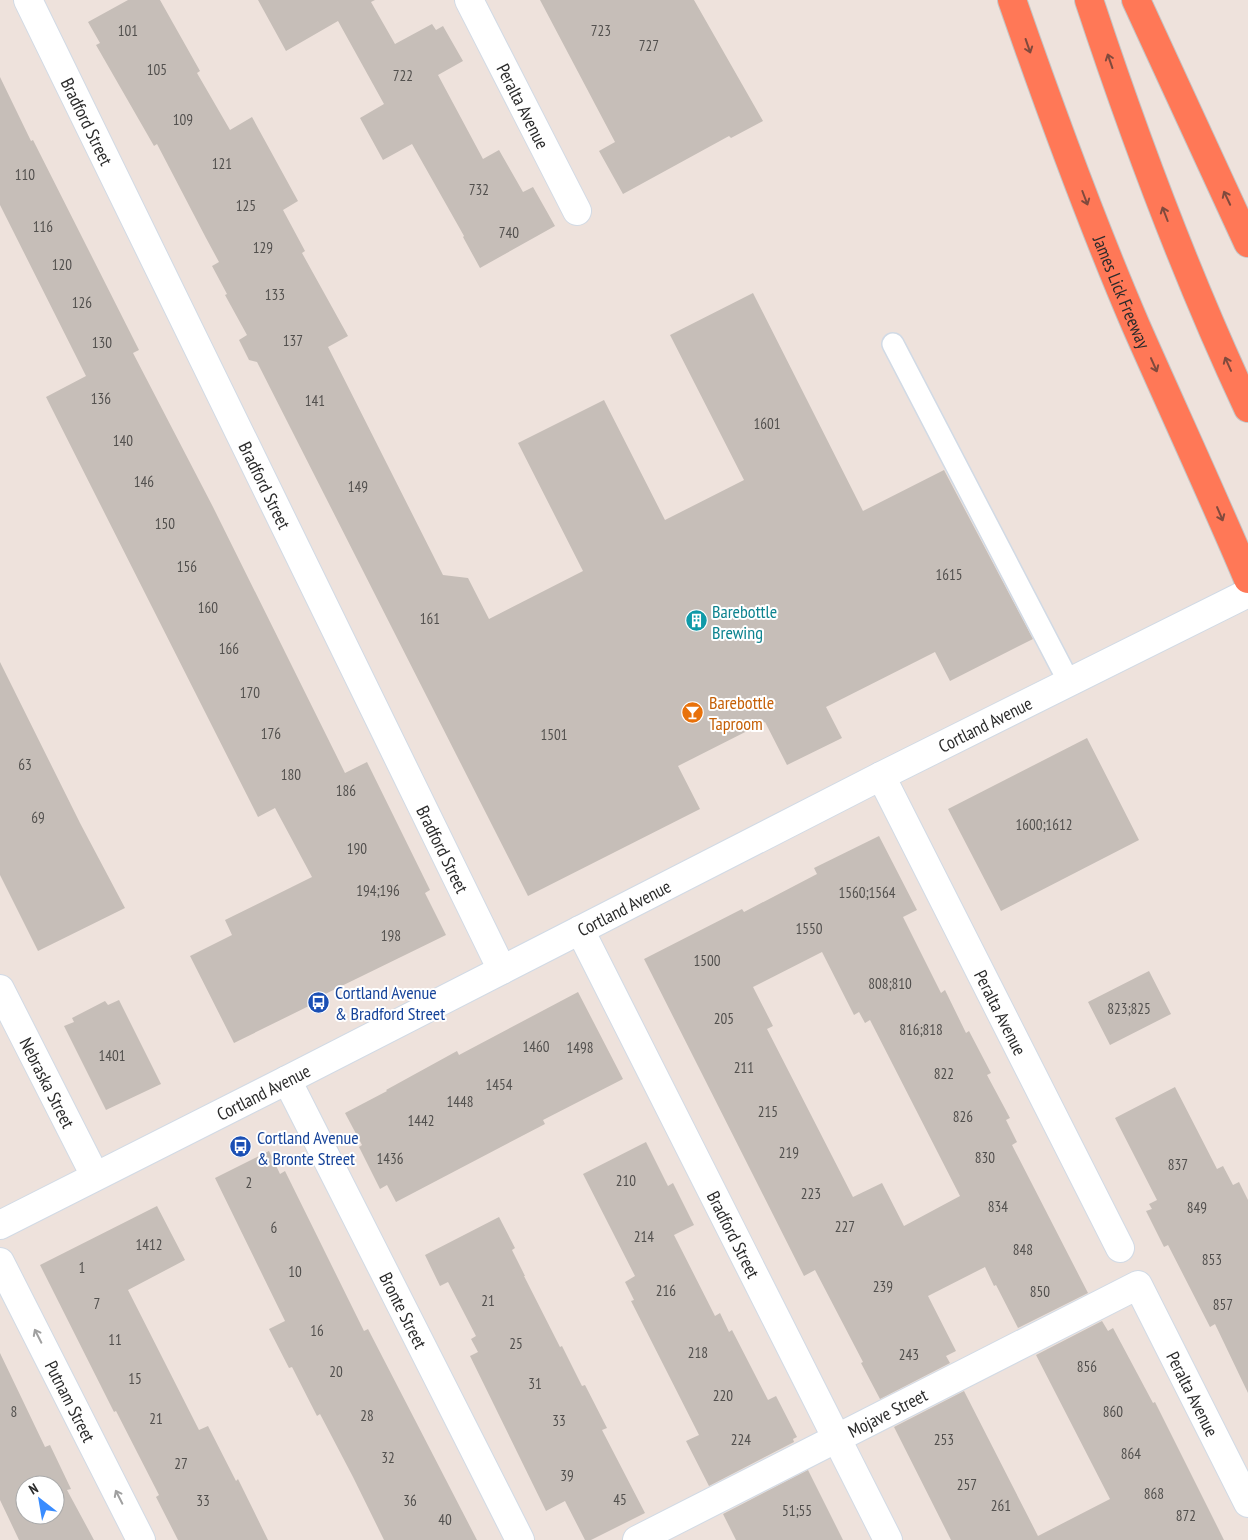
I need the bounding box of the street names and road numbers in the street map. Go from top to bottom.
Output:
street label: Peralta Avenue [492,60,555,152]
street label: Bradford Street [56,74,118,169]
street label: James Lick Freeway [1088,231,1156,352]
street label: Bradford Street [234,438,296,533]
street label: Cortland Avenue [934,691,1036,757]
street label: Bradford Street [412,802,474,897]
street label: Cortland Avenue [573,874,674,941]
street label: Peralta Avenue [970,966,1032,1059]
street label: Nebraska Street [15,1034,80,1132]
street label: Cortland Avenue [213,1059,314,1125]
street label: Bradford Street [702,1187,765,1282]
street label: Bronte Street [375,1268,432,1352]
street label: Peralta Avenue [1162,1347,1224,1440]
street label: Putnam Street [40,1357,101,1446]
street label: Mojave Street [844,1383,931,1442]

